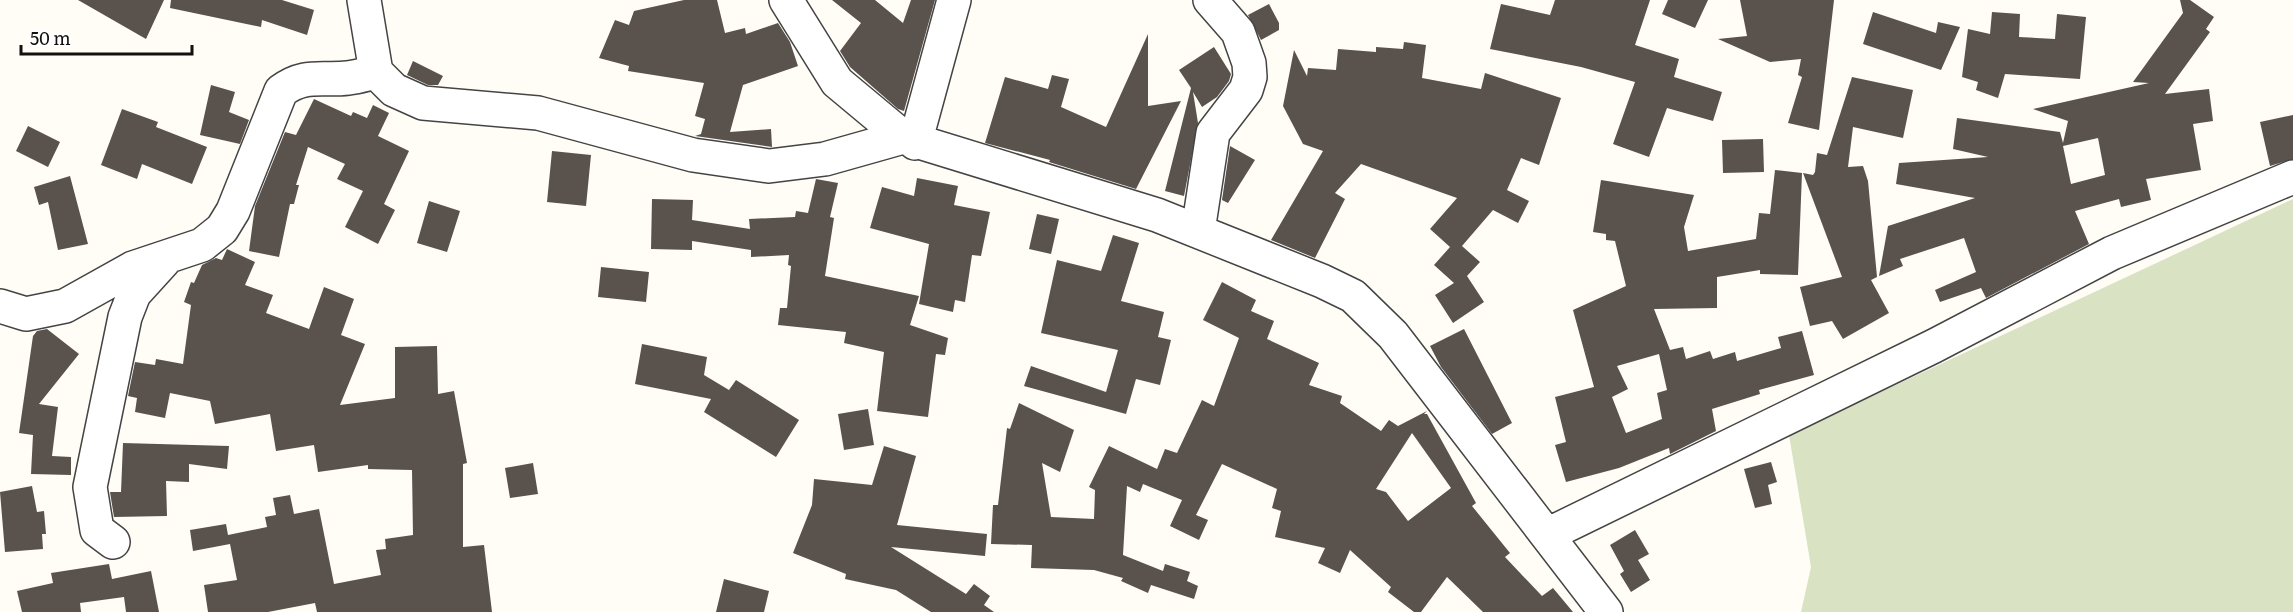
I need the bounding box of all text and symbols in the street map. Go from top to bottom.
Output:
scale bar [21,18,192,56]
text: 50 m [30,24,71,51]

